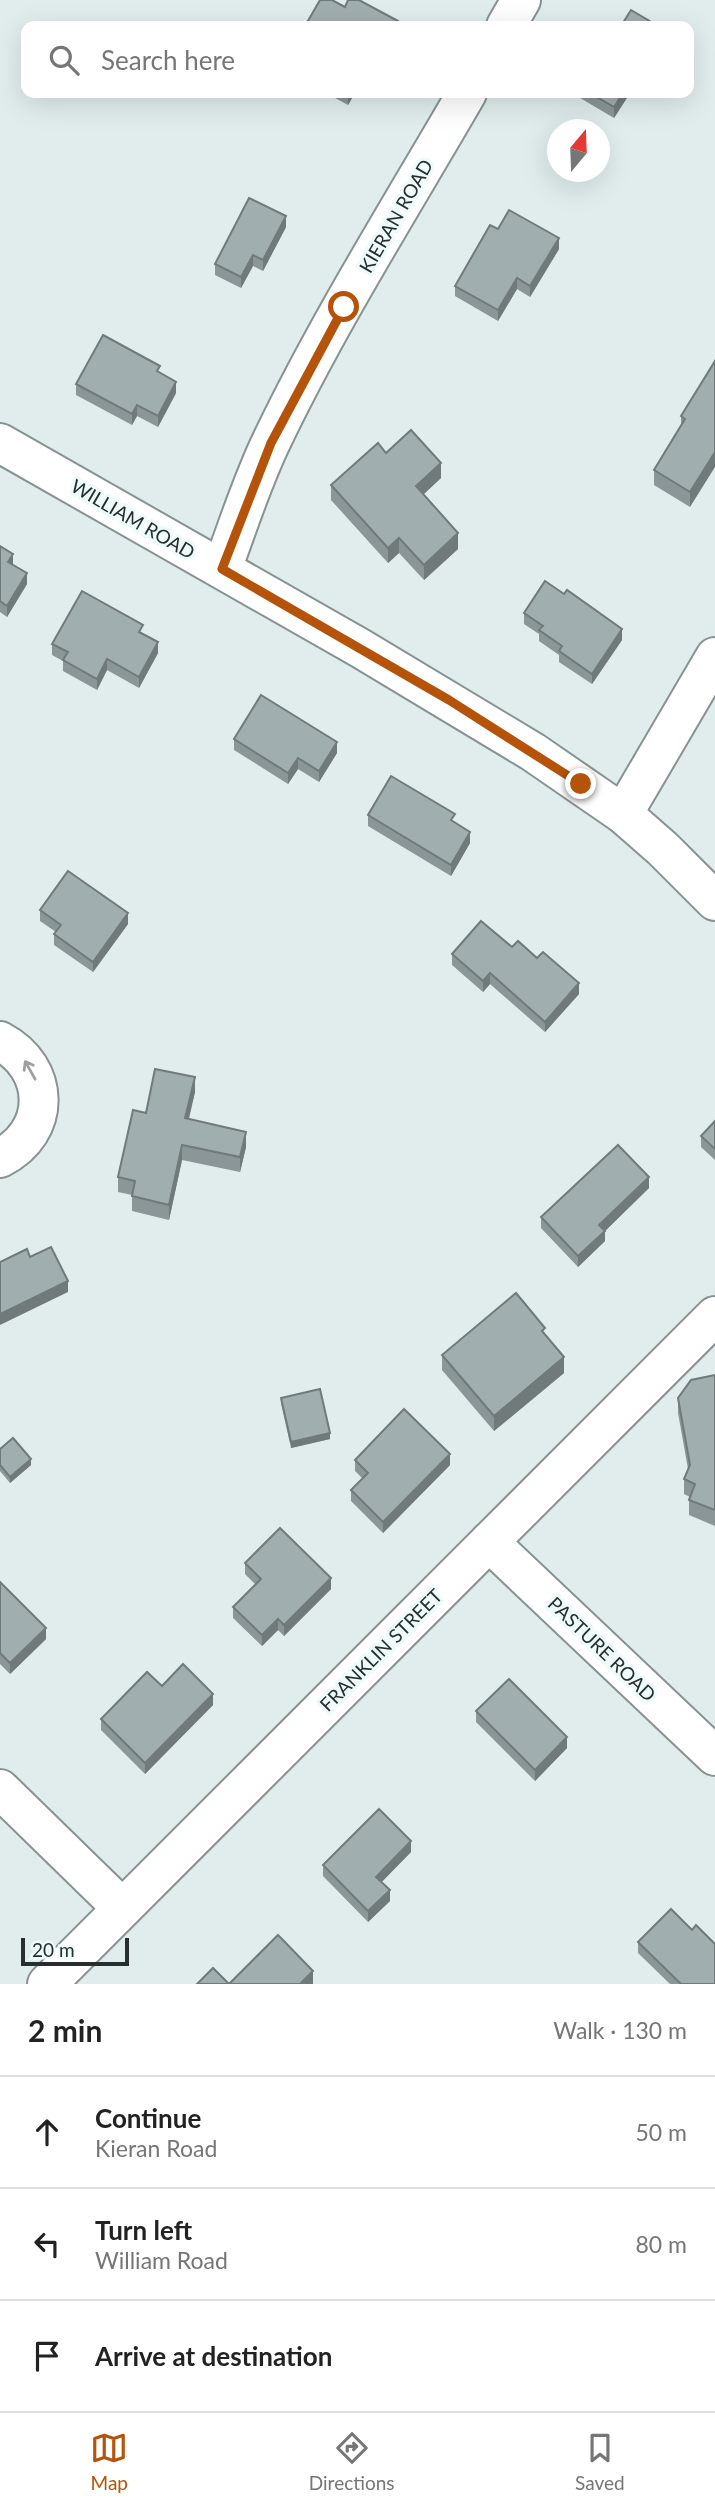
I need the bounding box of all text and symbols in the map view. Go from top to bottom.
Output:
search box [21,21,694,98]
icon: search [45,41,83,79]
text: Search here [101,44,235,76]
north arrow [547,119,610,182]
street label: KIERAN ROAD [354,155,437,276]
route start [328,291,359,322]
street label: WILLIAM ROAD [67,474,199,563]
route end [565,768,596,799]
one-way arrow [23,1060,36,1081]
street label: FRANKLIN STREET [315,1584,447,1716]
street label: PASTURE ROAD [544,1592,661,1706]
scale bar [21,1935,130,1967]
text: 20 m [32,1938,75,1961]
text: 2 min [28,2012,102,2048]
text: Walk · 130 m [553,2016,687,2044]
text: Continue [95,2102,201,2134]
icon: ahead [28,2113,66,2151]
text: 50 m [636,2118,687,2146]
text: Kieran Road [95,2134,217,2162]
text: Turn left [95,2214,192,2246]
icon: left [28,2225,66,2263]
text: 80 m [636,2230,687,2258]
text: William Road [95,2246,228,2274]
icon: arrive [28,2337,66,2375]
text: Arrive at destination [95,2340,332,2372]
tab: Map [90,2429,128,2494]
tab: Directions [309,2429,395,2494]
tab: Saved [575,2429,625,2494]

